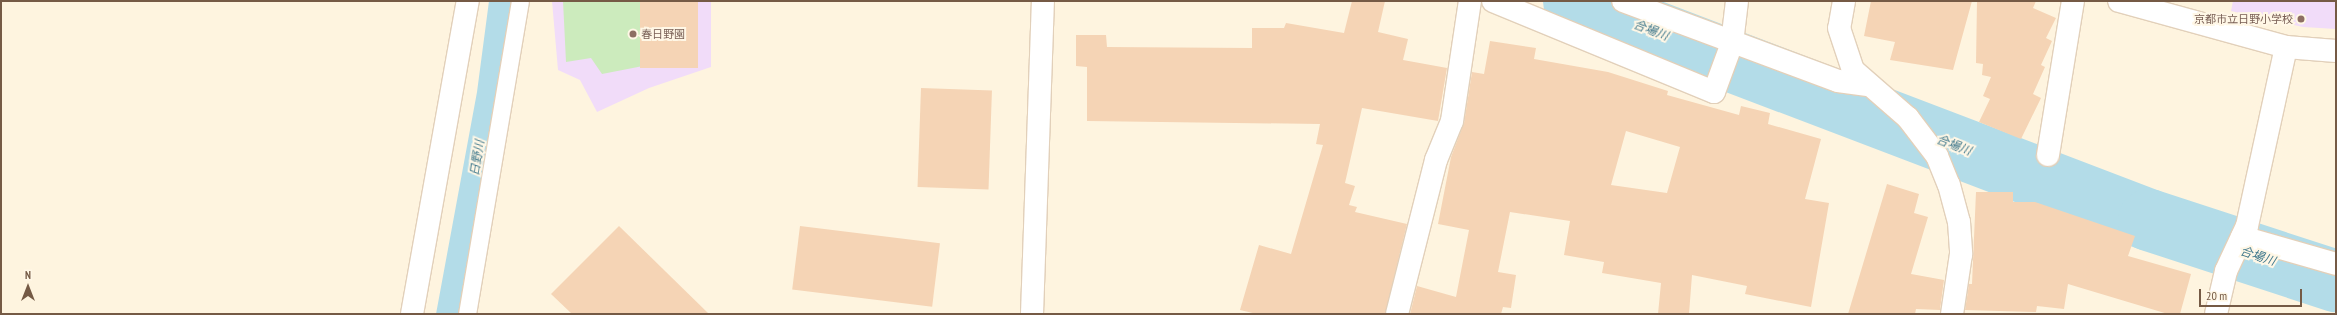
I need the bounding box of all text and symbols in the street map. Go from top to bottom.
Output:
place label: 京都市立日野小学校 [2194,12,2293,26]
marker: 京都市立日野小学校 [2296,14,2306,24]
water label: 合場川 [1632,17,1670,43]
place label: 春日野園 [641,27,685,41]
marker: 春日野園 [628,29,638,39]
water label: 合場川 [1935,132,1973,158]
water label: 日野川 [467,139,487,177]
water label: 合場川 [2239,244,2277,268]
north arrow [8,267,48,307]
text: N [25,268,31,282]
scale bar [2201,281,2304,307]
text: 20 m [2206,288,2227,303]

